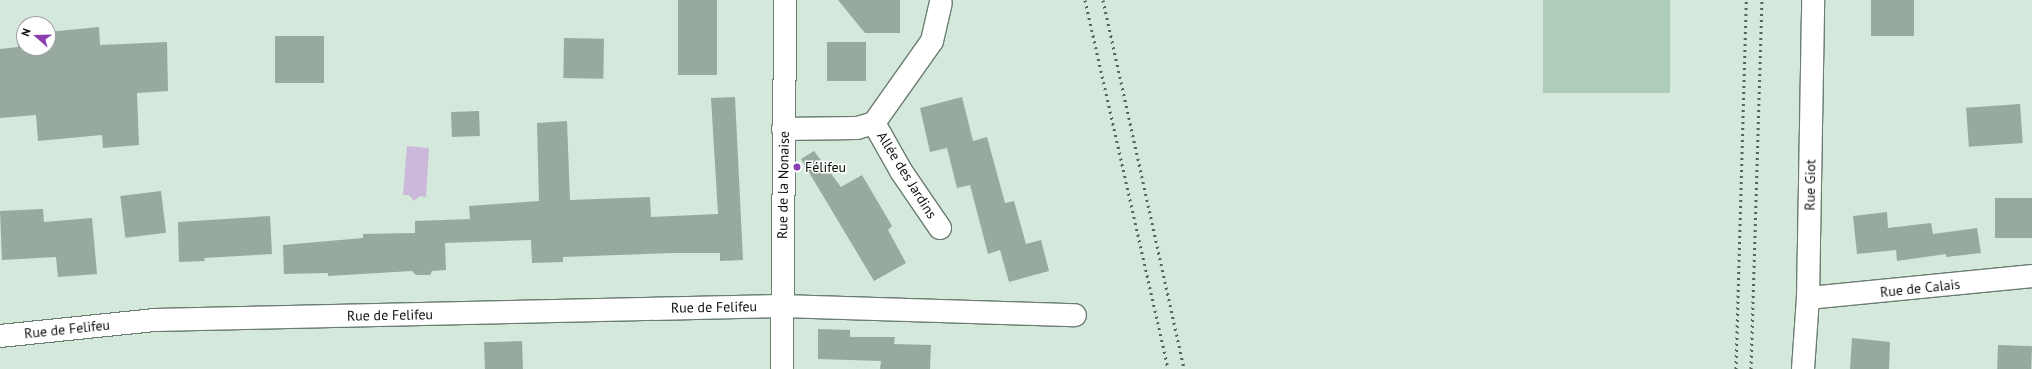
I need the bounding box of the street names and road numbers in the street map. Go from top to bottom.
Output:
street label: Allée des Jardins [874,129,940,221]
street label: Rue de la Nonaise [774,131,792,239]
street label: Rue Giot [1801,159,1819,211]
street label: Rue de Calais [1879,275,1961,301]
street label: Rue de Felifeu [671,298,757,316]
street label: Rue de Felifeu [347,306,433,324]
street label: Rue de Felifeu [23,316,111,342]

